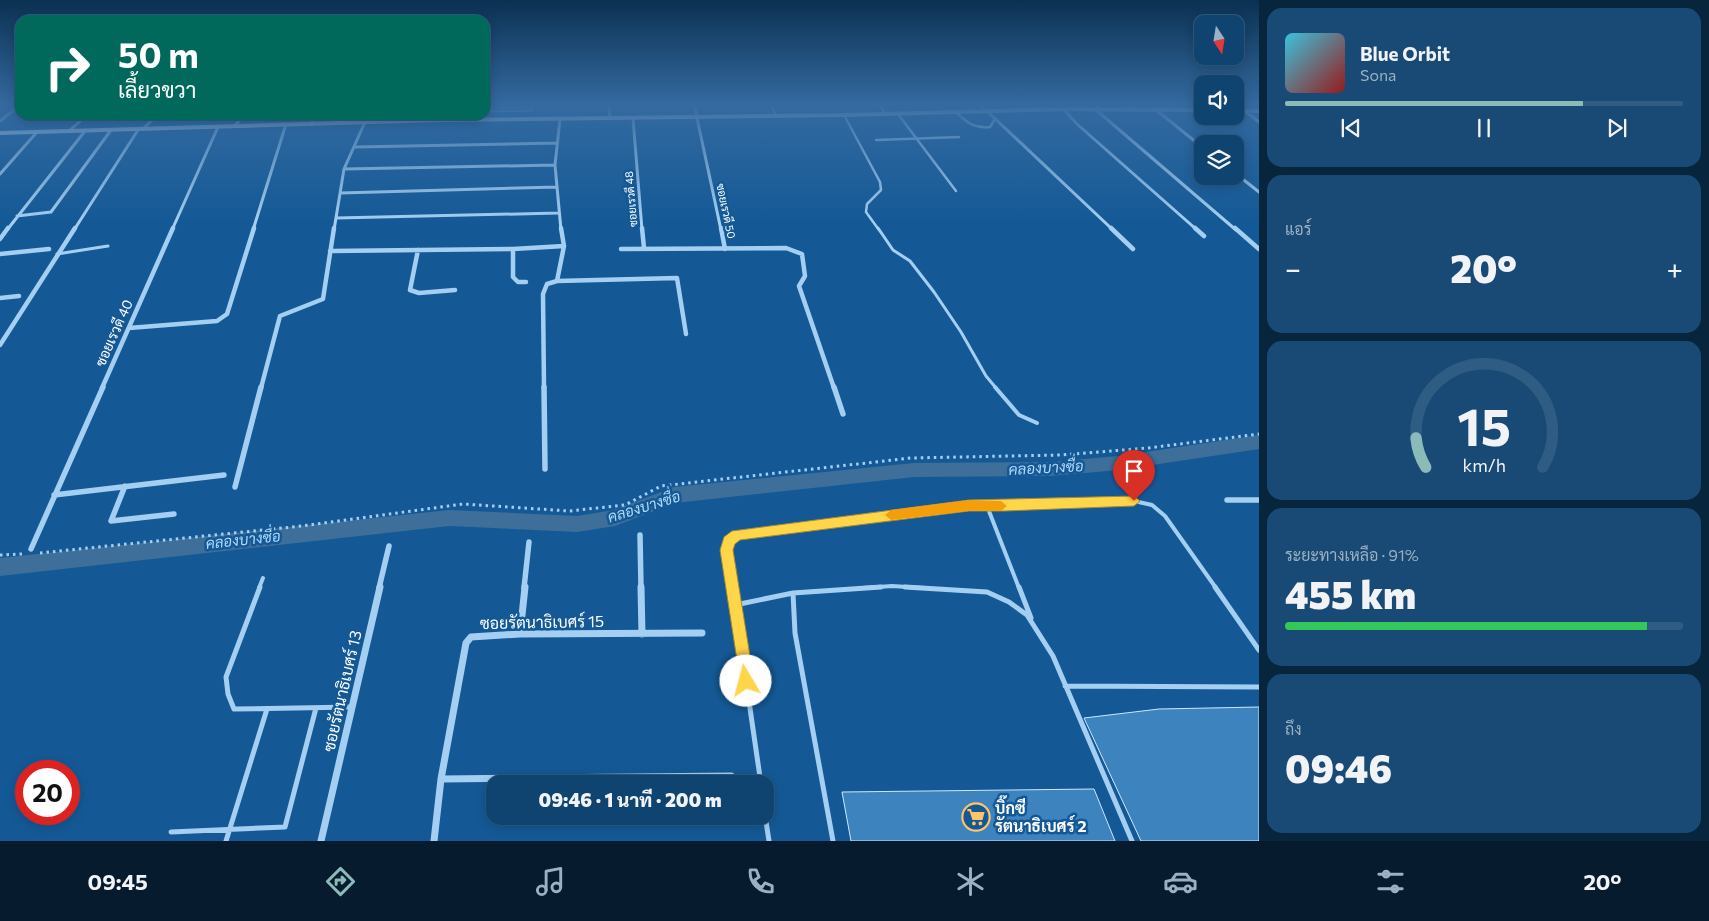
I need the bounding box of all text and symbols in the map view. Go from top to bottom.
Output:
north arrow [1194,15,1244,65]
map controls [1194,15,1244,185]
text: 50 m [118,32,199,75]
icon: right [35,35,100,100]
text: Blue Orbit [1360,42,1450,65]
text: Sona [1360,65,1396,84]
button: sound [1194,75,1244,125]
text: เลี้ยวขวา [118,76,196,103]
icon: previous [1337,114,1365,142]
icon: pause [1470,114,1498,142]
icon: next [1603,114,1631,142]
button: layers [1194,135,1244,185]
street label: ซอยเรวดี 48 [621,170,639,227]
street label: ซอยเรวดี 50 [714,182,740,240]
text: แอร์ [1285,219,1311,238]
text: 20° [1450,244,1517,291]
text: − [1285,251,1301,285]
text: + [1667,251,1683,285]
street label: ซอยเรวดี 40 [91,297,136,369]
text: 15 [1457,393,1511,457]
pin [1113,450,1155,501]
water label: คลองบางซื่อ [1008,451,1084,478]
text: km/h [1462,454,1506,476]
icon: arrive [1120,457,1148,485]
water label: คลองบางซื่อ [604,482,682,526]
water label: คลองบางซื่อ [204,521,281,552]
text: ระยะทางเหลือ · 91% [1285,545,1419,564]
text: 455 km [1285,570,1416,617]
street label: ซอยรัตนาธิเบศร์ 15 [480,609,604,632]
street label: ซอยรัตนาธิเบศร์ 13 [316,628,365,754]
position arrow [719,654,771,706]
text: ถึง [1285,719,1302,738]
text: 09:46 [1285,744,1392,791]
speed limit sign: 20 [15,760,80,825]
text: 09:46 · 1 นาที · 200 m [539,788,721,811]
place label: บิ๊กซี รัตนาธิเบศร์ 2 [995,795,1087,835]
supermarket icon: บิ๊กซี รัตนาธิเบศร์ 2 [961,802,991,832]
icon: directions [323,864,358,899]
icon: music [533,864,568,899]
icon: phone [743,864,778,899]
icon: climate [953,864,988,899]
icon: car [1163,864,1198,899]
icon: filters [1373,864,1408,899]
text: 09:45 [88,868,148,895]
text: 20° [1583,868,1621,895]

